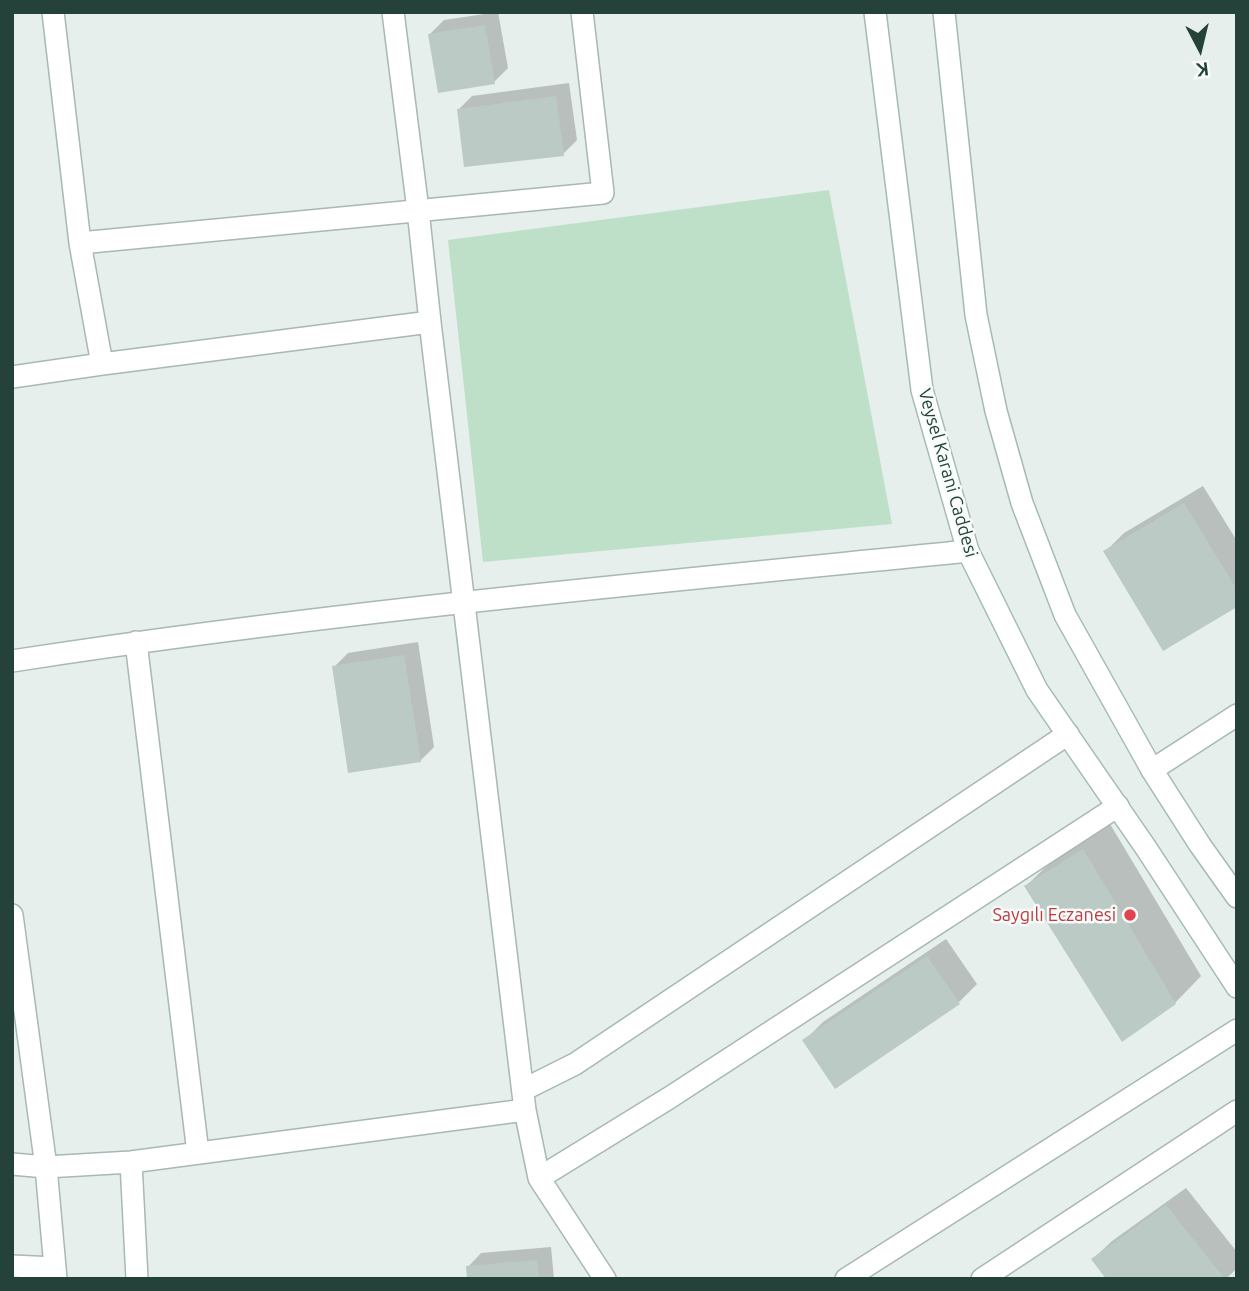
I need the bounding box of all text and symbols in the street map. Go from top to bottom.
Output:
north arrow [1165,14,1235,84]
text: K [1195,58,1210,82]
street label: Veysel Karani Caddesi [914,386,982,560]
place label: Saygılı Eczanesi [992,904,1116,926]
marker: Saygılı Eczanesi [1122,907,1138,923]

